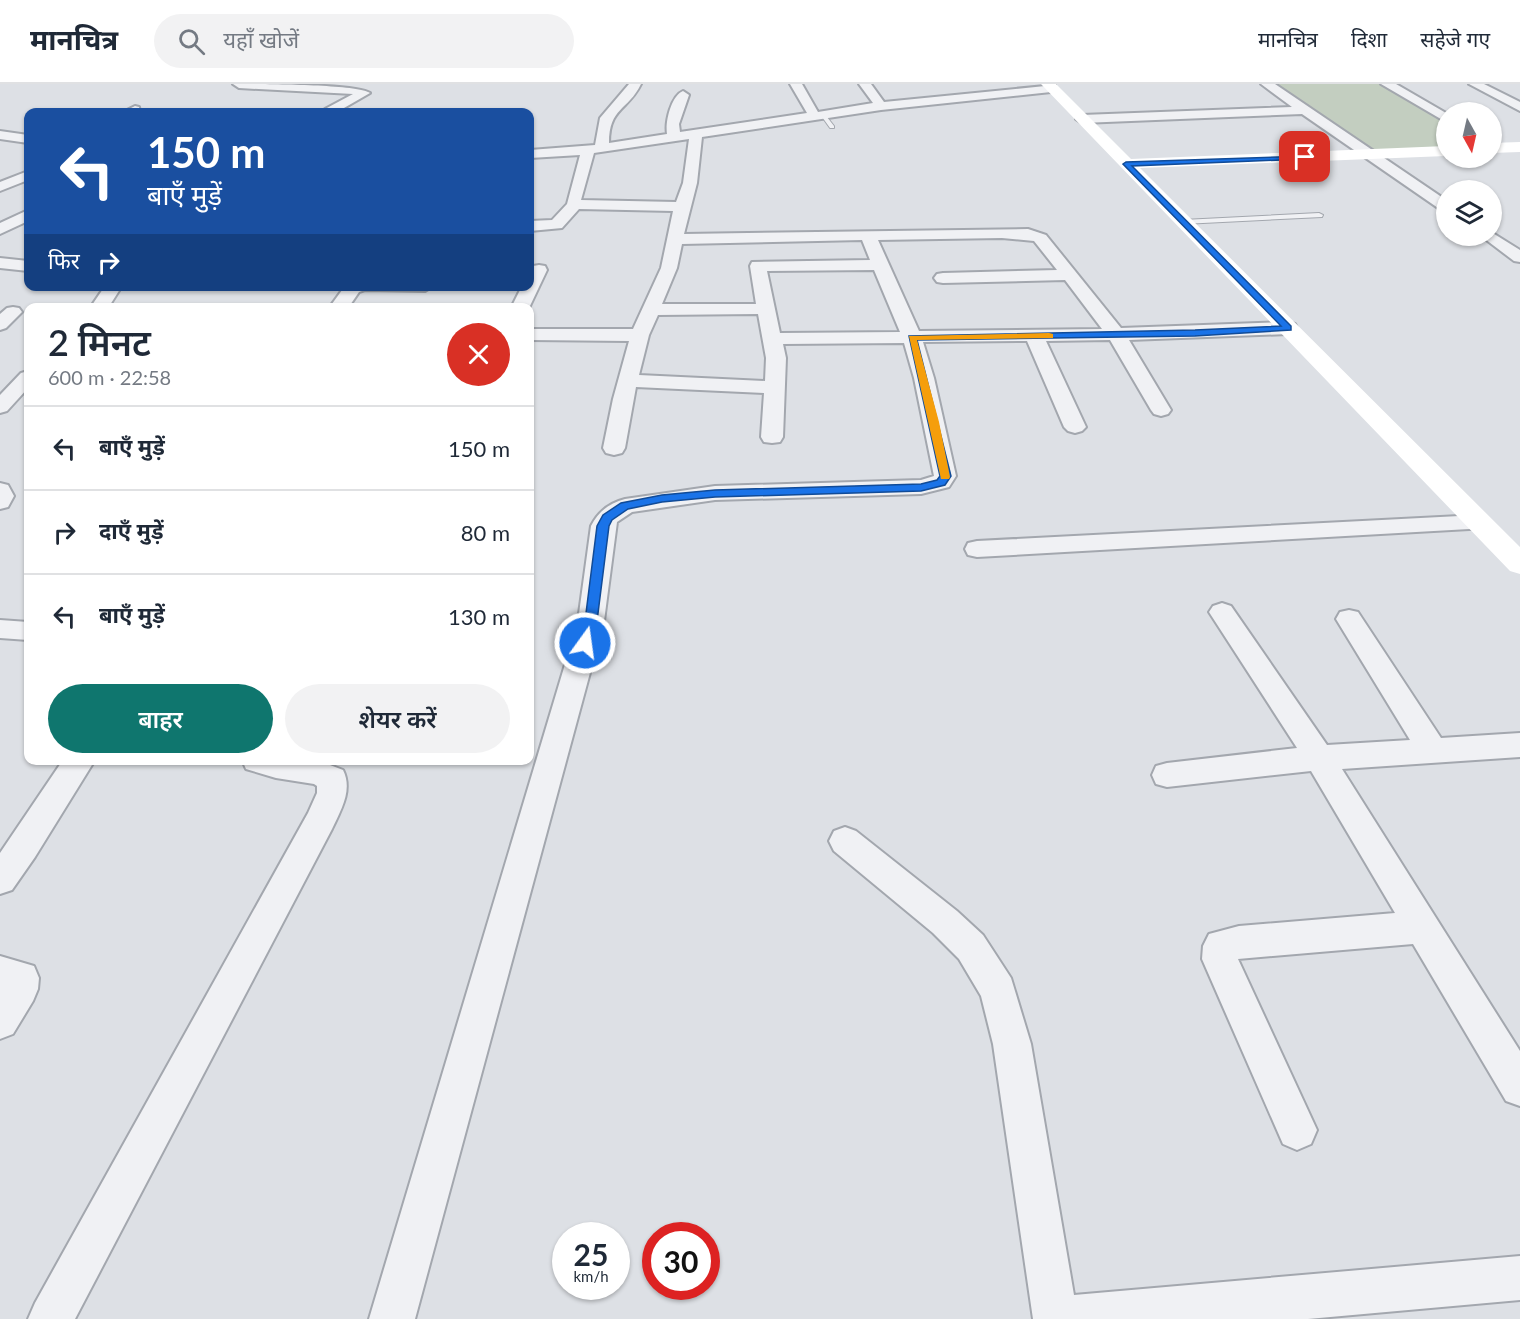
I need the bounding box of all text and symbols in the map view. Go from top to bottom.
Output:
search box [154,14,574,68]
text: मानचित्र [30,22,118,56]
icon: search [175,25,208,58]
text: यहाँ खोजें [223,26,299,53]
text: मानचित्र [1258,26,1318,51]
text: दिशा [1351,26,1387,51]
text: सहेजे गए [1420,26,1490,51]
north arrow [1436,102,1502,168]
map controls [1436,102,1502,246]
text: 150 m [147,127,265,177]
pin [1279,131,1330,182]
icon: left [48,132,126,210]
icon: arrive [1288,140,1321,173]
text: बाएँ मुड़ें [147,178,222,211]
button: layers [1436,180,1502,246]
icon: right [92,246,125,279]
text: फिर [48,247,80,274]
text: 2 मिनट [48,320,151,364]
button: close [447,323,510,386]
text: 600 m · 22:58 [48,365,171,389]
icon: left [48,432,81,465]
text: बाएँ मुड़ें [99,433,165,460]
text: 150 m [448,435,510,462]
icon: right [48,516,81,549]
text: दाएँ मुड़ें [99,517,163,544]
text: 80 m [461,519,510,546]
icon: left [48,600,81,633]
text: बाएँ मुड़ें [99,601,165,628]
text: 130 m [448,603,510,630]
position arrow [553,611,617,675]
button: बाहर [48,684,273,753]
button: शेयर करें [285,684,510,753]
speed limit sign: 30 [642,1222,720,1300]
text: 25 [574,1236,608,1272]
text: km/h [573,1267,609,1285]

